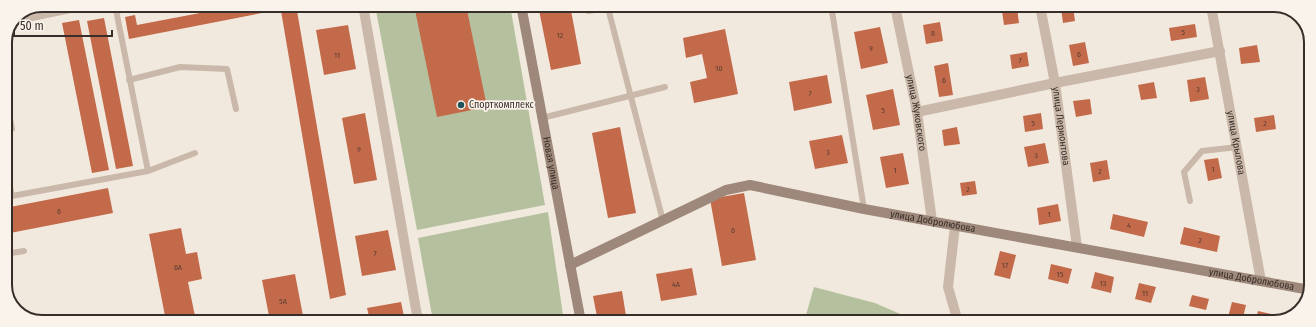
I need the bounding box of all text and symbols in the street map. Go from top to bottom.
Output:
scale bar [14,12,112,38]
text: 50 m [20,19,44,33]
house number: 5 [1181,28,1185,37]
house number: 8 [931,29,935,38]
house number: 12 [557,31,564,40]
house number: 9 [869,44,873,53]
house number: 6 [1077,50,1081,59]
house number: 11 [334,51,340,60]
house number: 7 [1018,56,1022,65]
house number: 10 [715,64,723,73]
street label: улица Жуковского [903,74,928,152]
house number: 6 [942,76,946,85]
house number: 3 [1196,85,1200,94]
street label: улица Лермонтова [1050,86,1072,166]
house number: 7 [808,89,812,98]
place label: Спорткомплекс [469,99,535,111]
marker: Спорткомплекс [456,100,466,110]
house number: 5 [881,106,885,115]
street label: улица Крылова [1224,110,1248,176]
house number: 5 [1031,119,1035,128]
house number: 2 [1263,119,1267,128]
street label: Новая улица [540,136,562,191]
house number: 9 [357,145,361,154]
house number: 3 [826,148,830,157]
house number: 3 [1034,151,1038,160]
house number: 1 [1211,165,1215,174]
house number: 1 [893,166,897,175]
house number: 2 [1098,167,1102,176]
house number: 2 [966,185,970,194]
house number: 6 [57,207,61,216]
street label: улица Добролюбова [889,208,976,235]
house number: 1 [1047,210,1051,219]
house number: 4 [1127,221,1131,230]
house number: 6 [731,226,735,235]
house number: 2 [1198,236,1202,245]
house number: 7 [373,249,377,258]
house number: 17 [1002,261,1009,270]
house number: 6А [174,263,183,272]
street label: улица Добролюбова [1208,266,1295,293]
house number: 15 [1057,270,1064,279]
house number: 13 [1100,279,1107,288]
house number: 4А [672,280,681,289]
house number: 11 [1142,289,1148,298]
house number: 5А [279,297,288,306]

